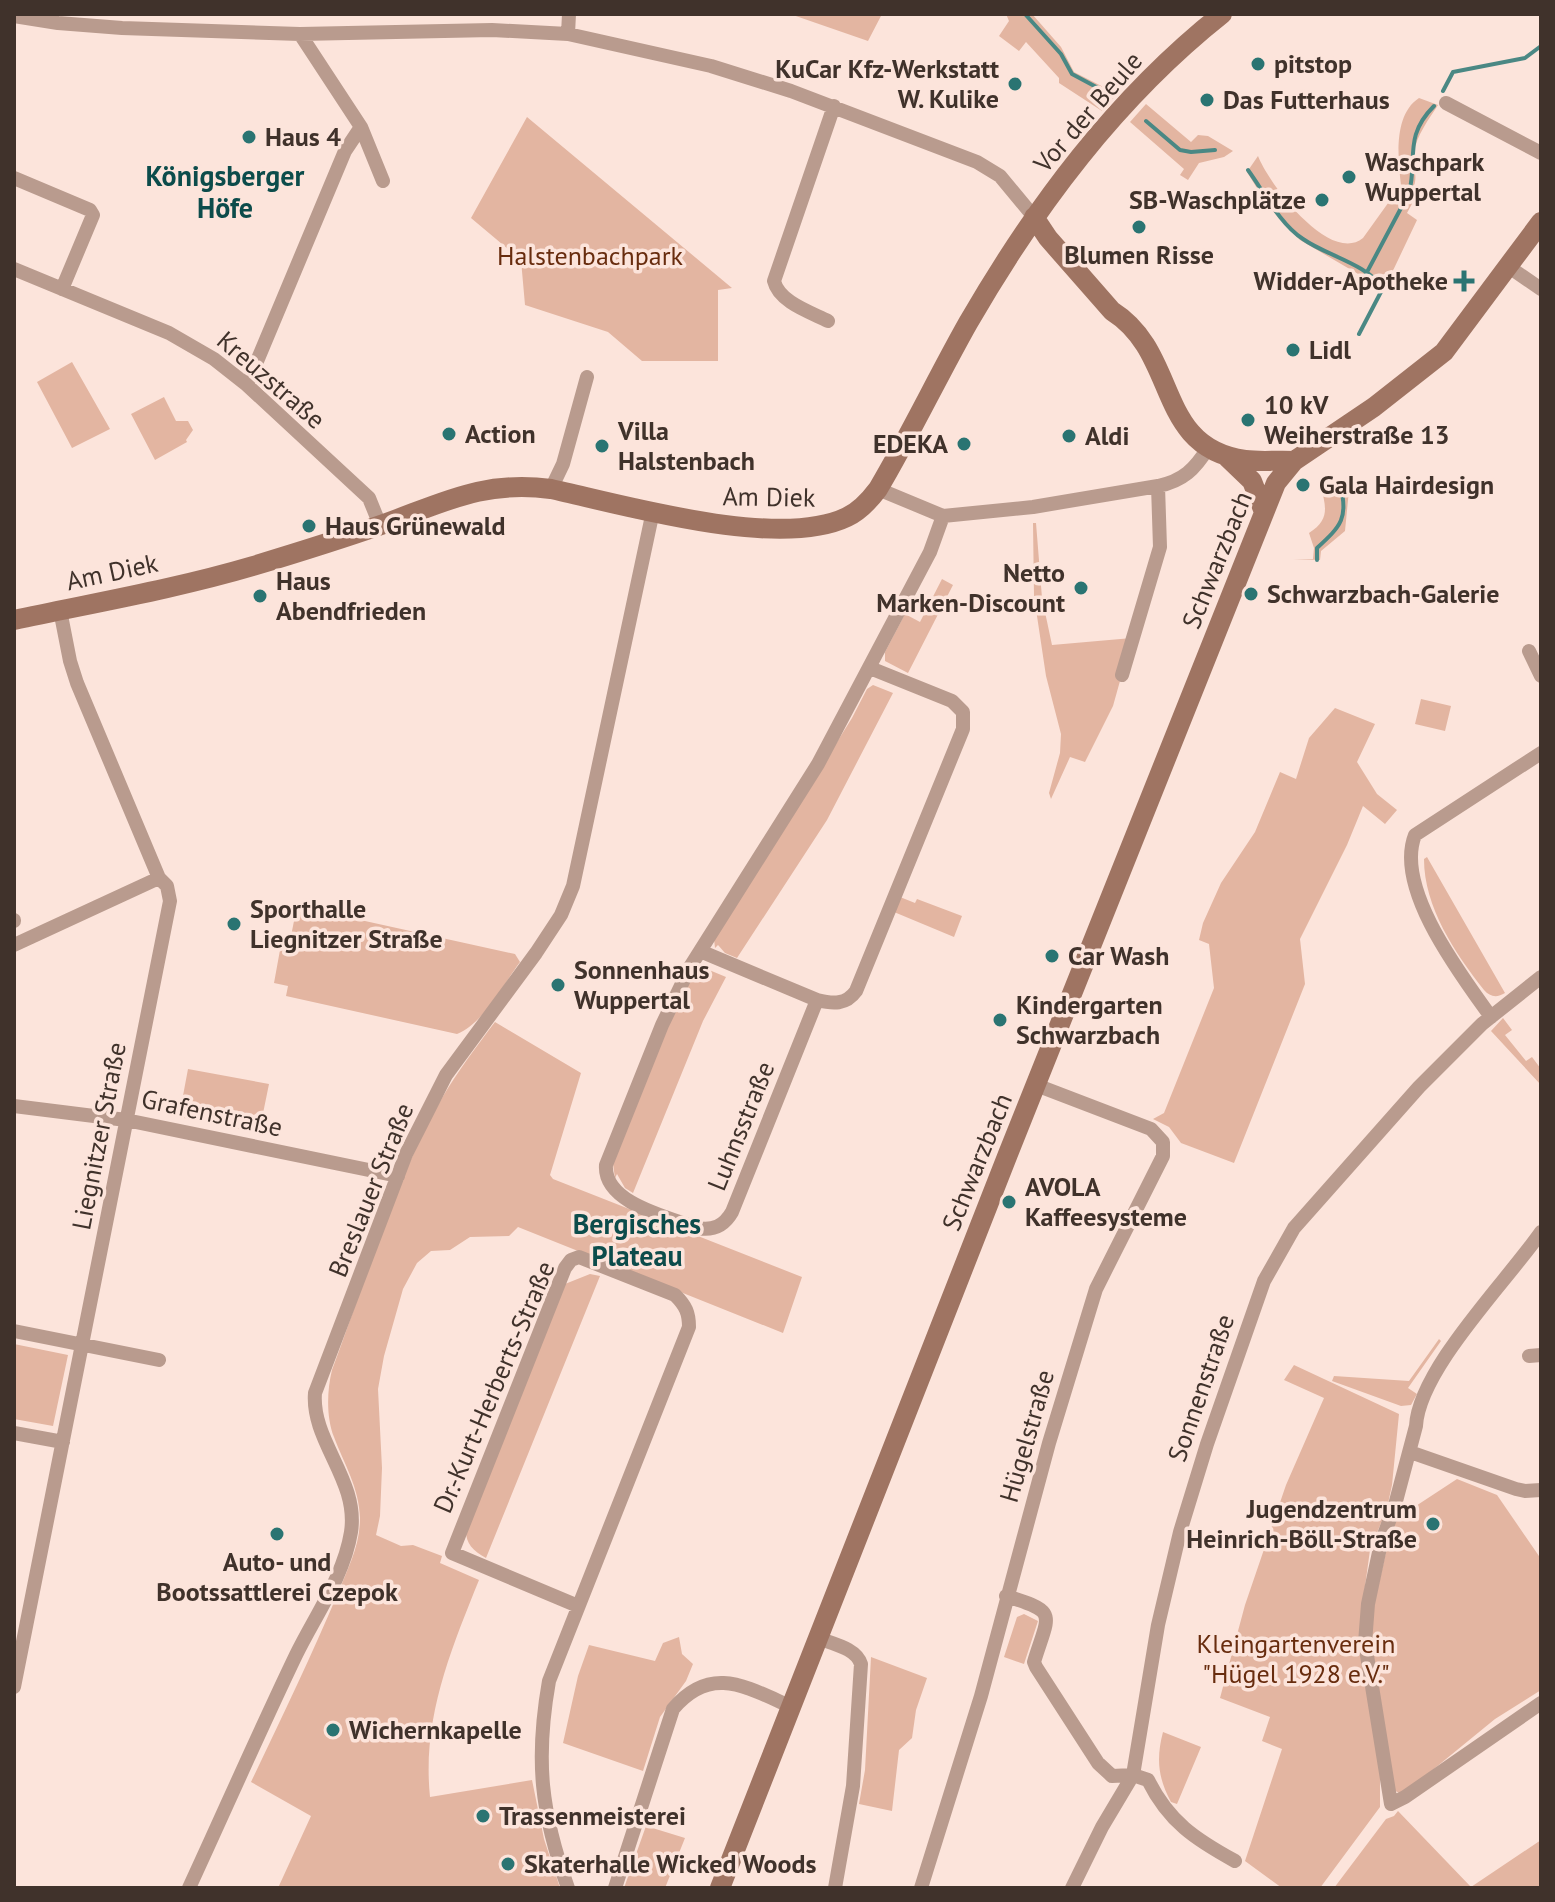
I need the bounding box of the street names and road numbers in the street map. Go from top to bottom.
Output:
street label: Vor der Beule [1026,45,1149,180]
street label: Kreuzstraße [210,324,332,436]
street label: Am Diek [722,479,816,514]
street label: Schwarzbach [1174,486,1259,633]
street label: Am Diek [63,546,161,597]
street label: Liegnitzer Straße [64,1039,133,1233]
street label: Luhnsstraße [700,1056,781,1195]
street label: Grafenstraße [139,1081,286,1144]
street label: Schwarzbach [934,1088,1019,1235]
street label: Breslauer Straße [321,1098,420,1282]
street label: Dr.-Kurt-Herberts-Straße [426,1256,562,1518]
street label: Sonnenstraße [1160,1310,1241,1466]
street label: Hügelstraße [992,1366,1061,1506]

